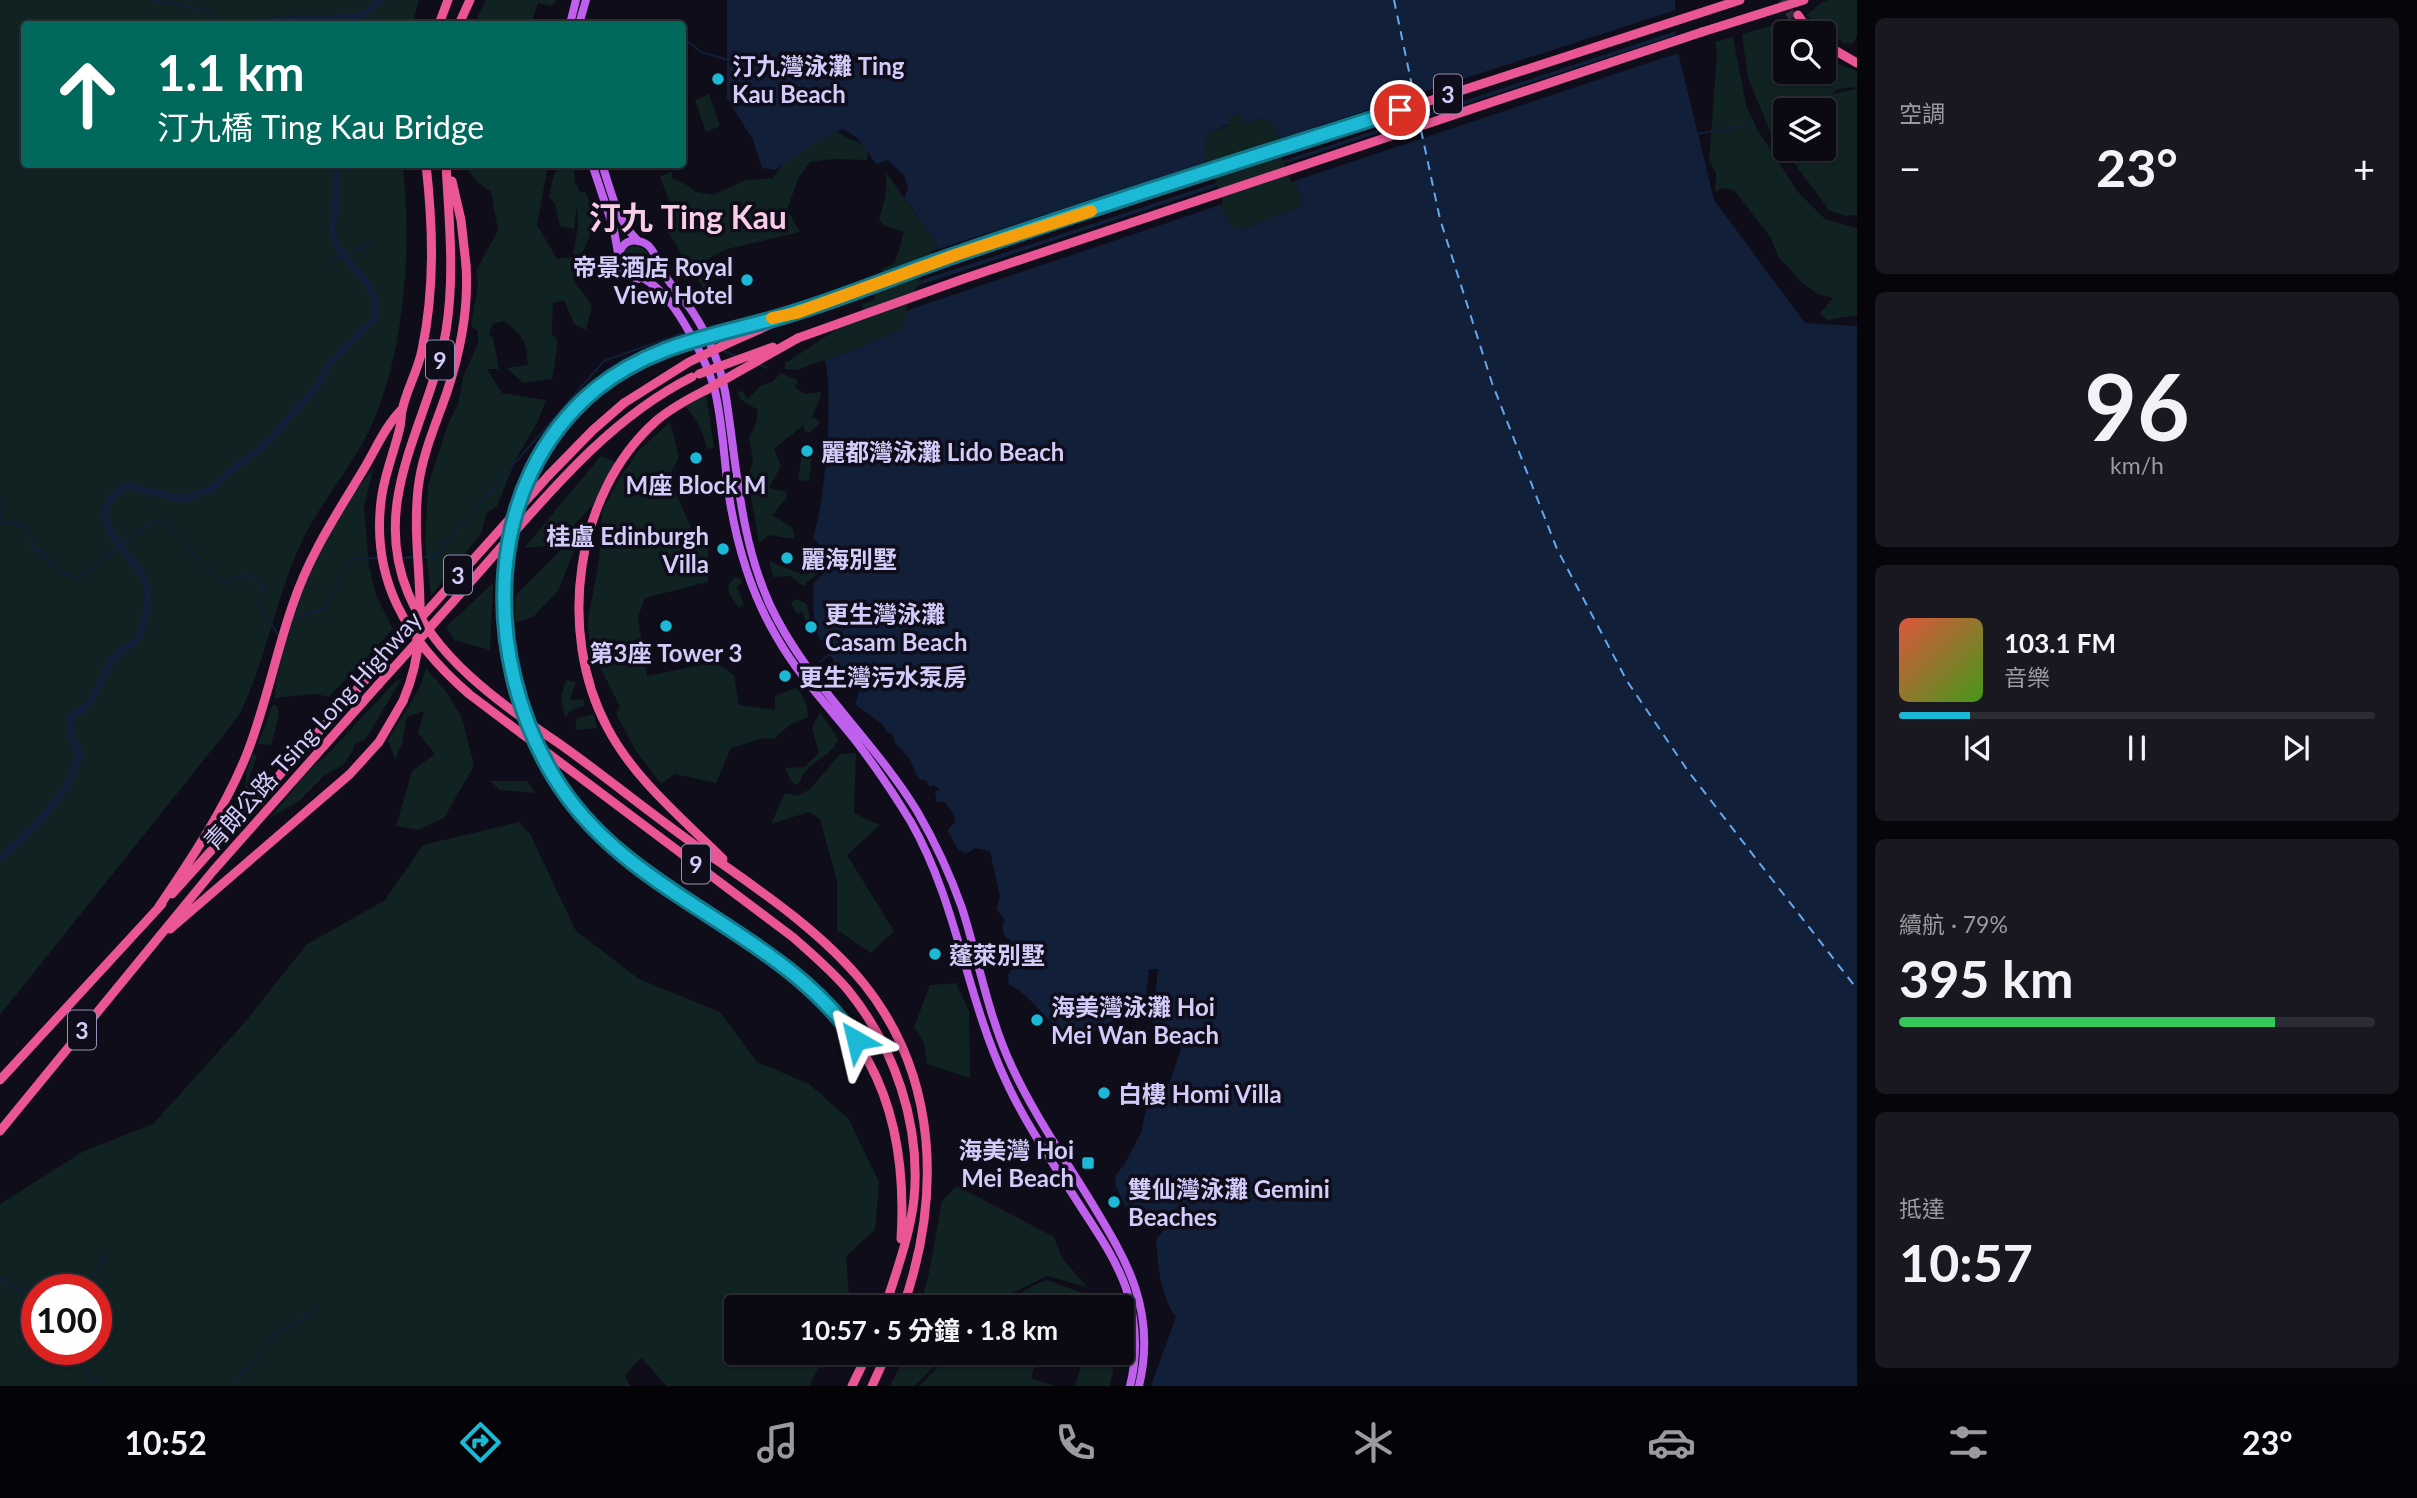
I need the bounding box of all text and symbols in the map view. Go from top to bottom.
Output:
map controls [1773,21,1836,161]
button: search [1773,21,1836,84]
text: 1.1 km [157,43,305,101]
icon: ahead [42,49,133,140]
place label: 汀九灣泳灘 Ting Kau Beach [732,51,905,108]
marker: 汀九灣泳灘 Ting Kau Beach [710,71,726,87]
road number: 3 [1434,74,1462,114]
pin [1370,80,1430,140]
icon: arrive [1381,91,1419,129]
button: layers [1773,98,1836,161]
text: 空調 [1899,99,1945,127]
text: 汀九橋 Ting Kau Bridge [157,107,484,146]
text: 23° [2096,136,2178,198]
text: − [1899,145,1921,191]
text: + [2353,145,2375,191]
district label: 汀九 Ting Kau [589,197,787,236]
place label: 帝景酒店 Royal View Hotel [573,252,733,309]
marker: 帝景酒店 Royal View Hotel [739,272,755,288]
road number: 9 [426,340,454,380]
text: 96 [2084,351,2190,460]
place label: 麗都灣泳灘 Lido Beach [821,437,1064,466]
marker: 麗都灣泳灘 Lido Beach [799,443,815,459]
marker: M座 Block M [688,450,704,466]
text: km/h [2110,451,2164,479]
place label: M座 Block M [626,470,766,499]
place label: 桂盧 Edinburgh Villa [546,521,709,578]
marker: 桂盧 Edinburgh Villa [715,541,731,557]
place label: 麗海別墅 [801,544,897,573]
marker: 麗海別墅 [779,550,795,566]
road number: 3 [444,555,472,594]
place label: 更生灣泳灘 Casam Beach [825,599,967,656]
street label: 青朗公路 Tsing Long Highway [197,604,427,855]
marker: 第3座 Tower 3 [658,618,674,634]
marker: 更生灣泳灘 Casam Beach [803,619,819,635]
text: 103.1 FM [2004,627,2116,659]
place label: 第3座 Tower 3 [590,638,742,667]
place label: 更生灣污水泵房 [799,662,967,691]
text: 音樂 [2004,663,2050,691]
marker: 更生灣污水泵房 [777,668,793,684]
icon: previous [1959,729,1997,767]
icon: pause [2118,729,2156,767]
icon: next [2277,729,2315,767]
road number: 9 [682,844,710,884]
text: 續航 · 79% [1899,910,2008,938]
place label: 蓬萊別墅 [949,940,1045,969]
marker: 蓬萊別墅 [927,946,943,962]
text: 395 km [1899,947,2073,1009]
place label: 海美灣泳灘 Hoi Mei Wan Beach [1051,992,1219,1049]
position arrow [819,1003,893,1077]
road number: 3 [68,1010,96,1050]
marker: 海美灣泳灘 Hoi Mei Wan Beach [1029,1012,1045,1028]
place label: 白樓 Homi Villa [1118,1079,1282,1108]
marker: 白樓 Homi Villa [1096,1085,1112,1101]
place label: 海美灣 Hoi Mei Beach [958,1135,1074,1192]
marker: 海美灣 Hoi Mei Beach [1080,1155,1096,1171]
place label: 雙仙灣泳灘 Gemini Beaches [1128,1174,1330,1231]
marker: 雙仙灣泳灘 Gemini Beaches [1106,1194,1122,1210]
text: 抵達 [1899,1194,1945,1222]
text: 10:57 [1899,1231,2033,1293]
speed limit sign: 100 [21,1274,112,1365]
text: 10:57 · 5 分鐘 · 1.8 km [800,1314,1058,1346]
icon: directions [456,1418,505,1467]
icon: music [753,1418,802,1467]
icon: phone [1051,1418,1100,1467]
icon: climate [1349,1418,1398,1467]
icon: car [1647,1418,1696,1467]
icon: filters [1944,1418,1993,1467]
text: 10:52 [124,1423,207,1462]
text: 23° [2242,1423,2293,1462]

